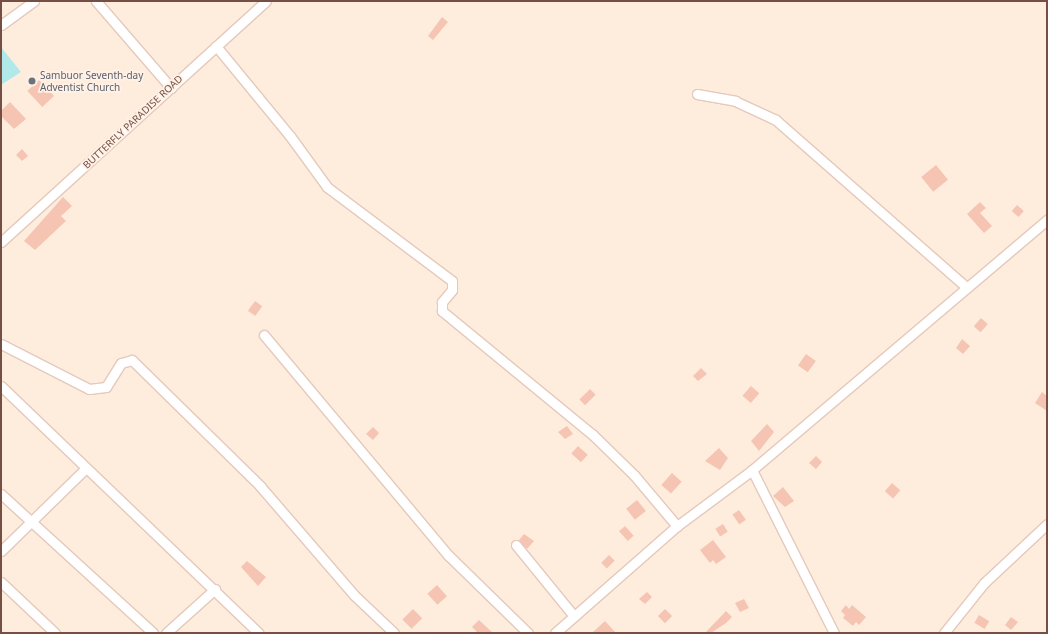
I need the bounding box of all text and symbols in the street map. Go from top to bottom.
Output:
place label: Sambuor Seventh-day Adventist Church [40,69,143,92]
street label: BUTTERFLY PARADISE ROAD [81,73,185,171]
marker: Sambuor Seventh-day Adventist Church [27,76,37,86]

